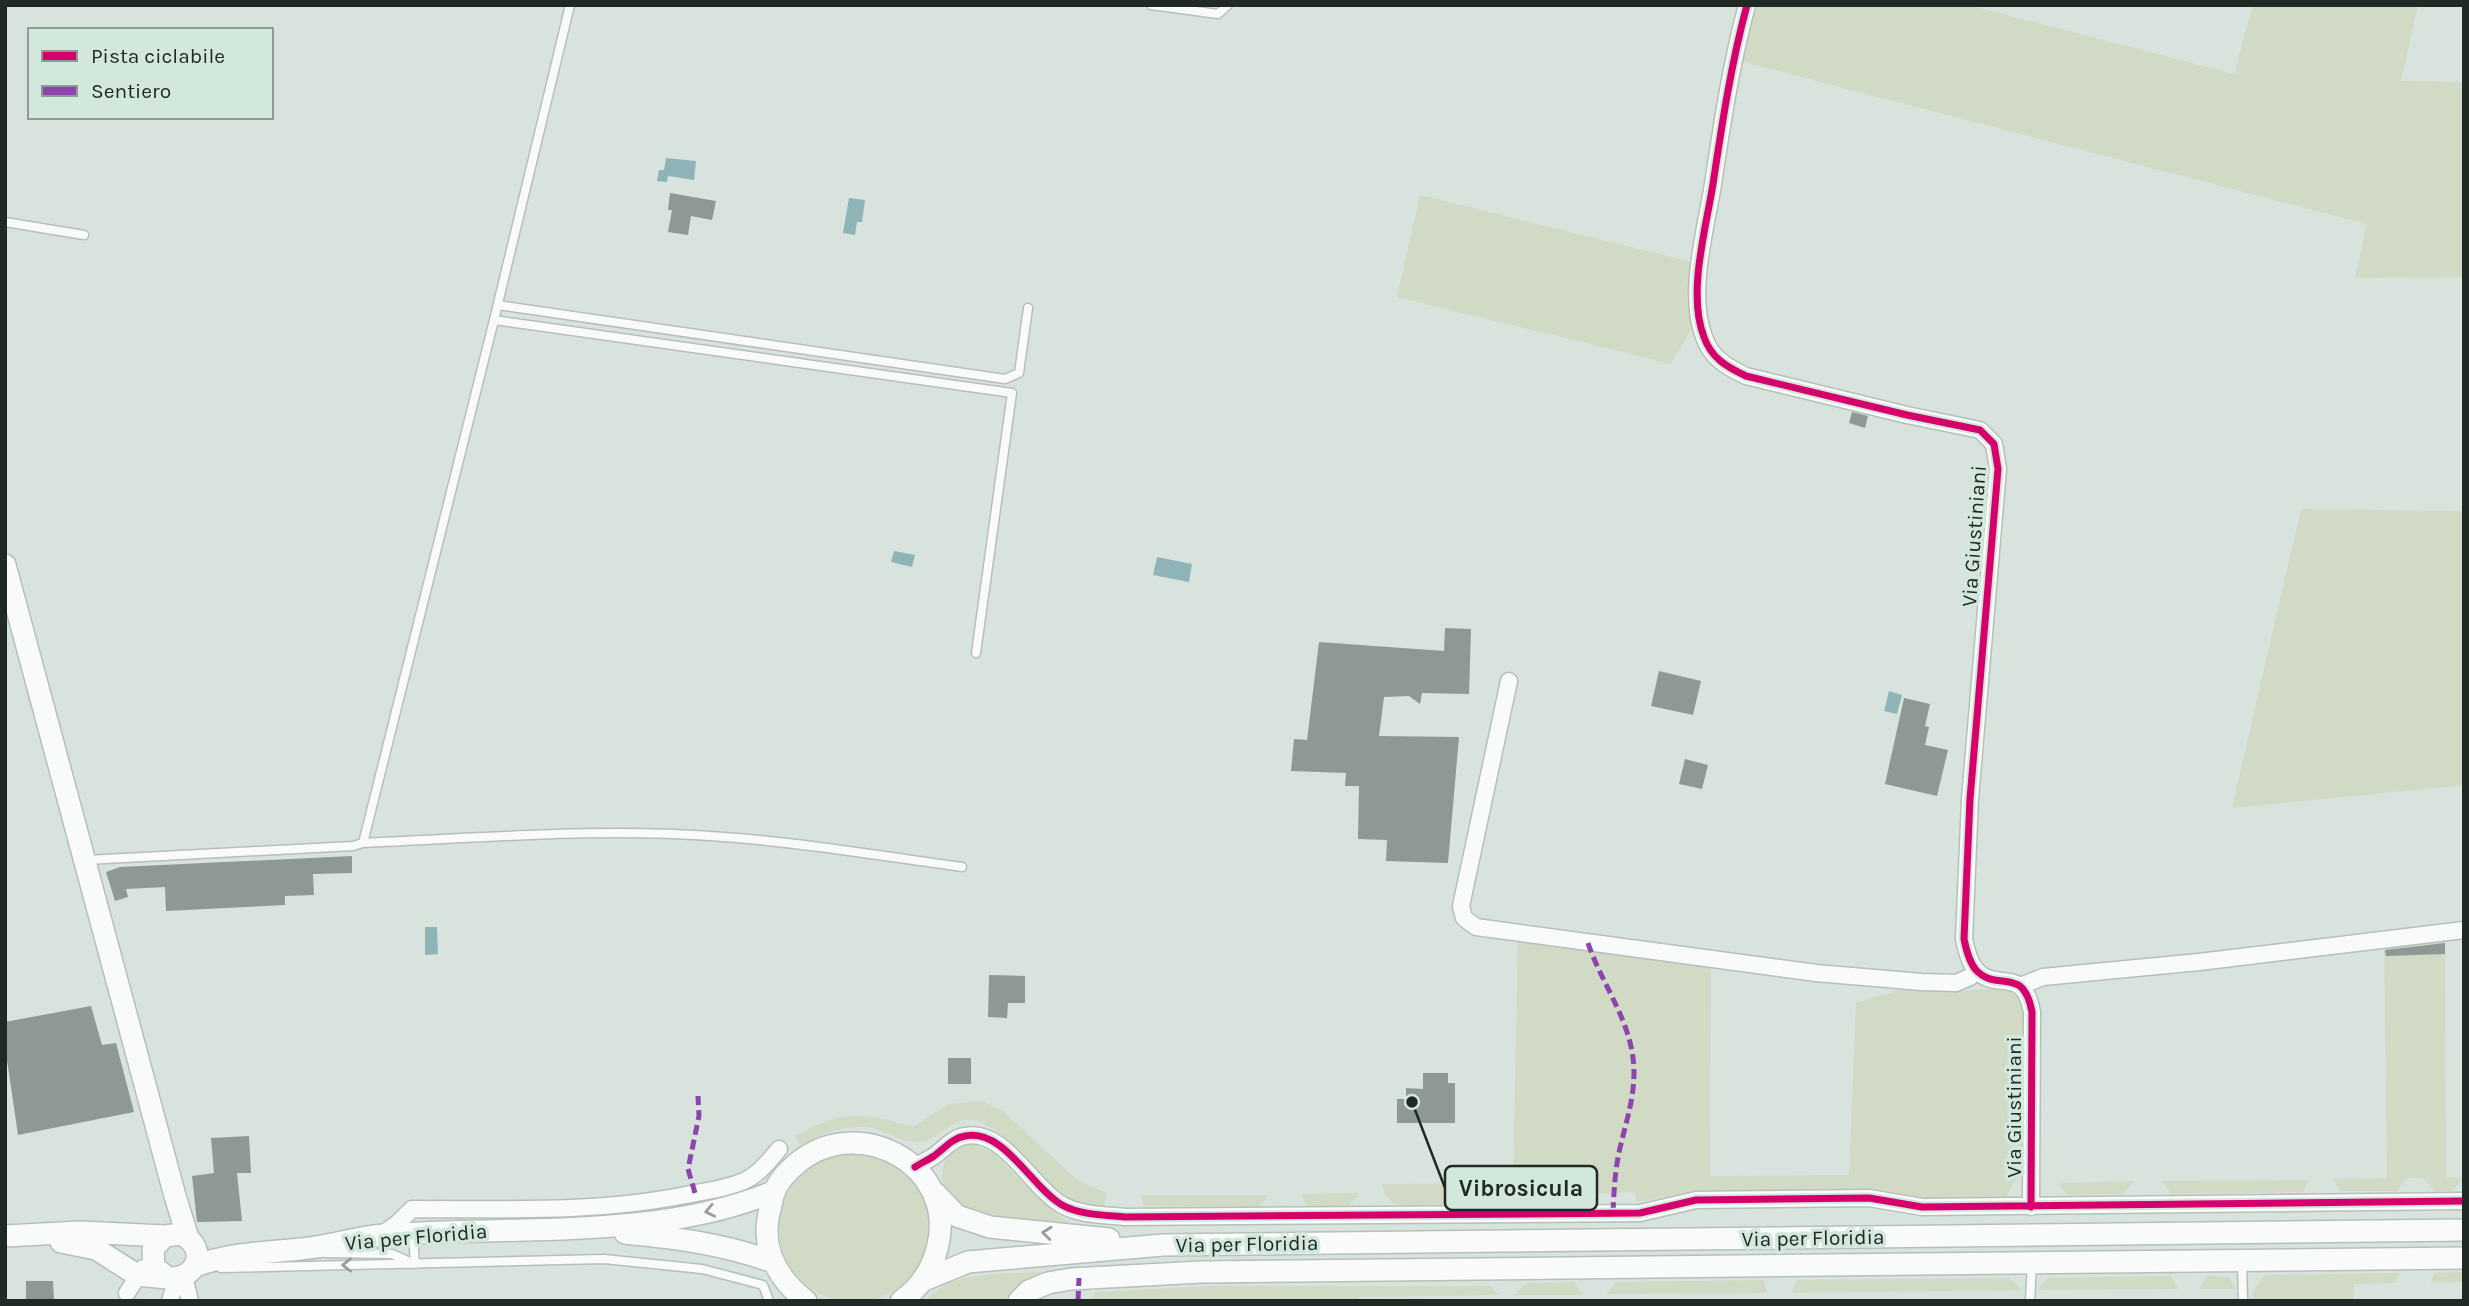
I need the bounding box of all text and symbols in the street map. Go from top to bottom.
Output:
legend [28,28,273,119]
text: Pista ciclabile [91,44,225,68]
text: Sentiero [91,79,171,103]
street label: Via Giustiniani [1957,464,1991,608]
street label: Via Giustiniani [2002,1036,2026,1178]
callout: Vibrosicula [1445,1166,1597,1210]
text: Vibrosicula [1459,1175,1583,1202]
one-way arrow [704,1203,716,1218]
street label: Via per Floridia [344,1219,488,1255]
one-way arrow [1041,1225,1052,1240]
street label: Via per Floridia [1741,1225,1885,1251]
street label: Via per Floridia [1175,1231,1319,1257]
one-way arrow [341,1257,351,1273]

